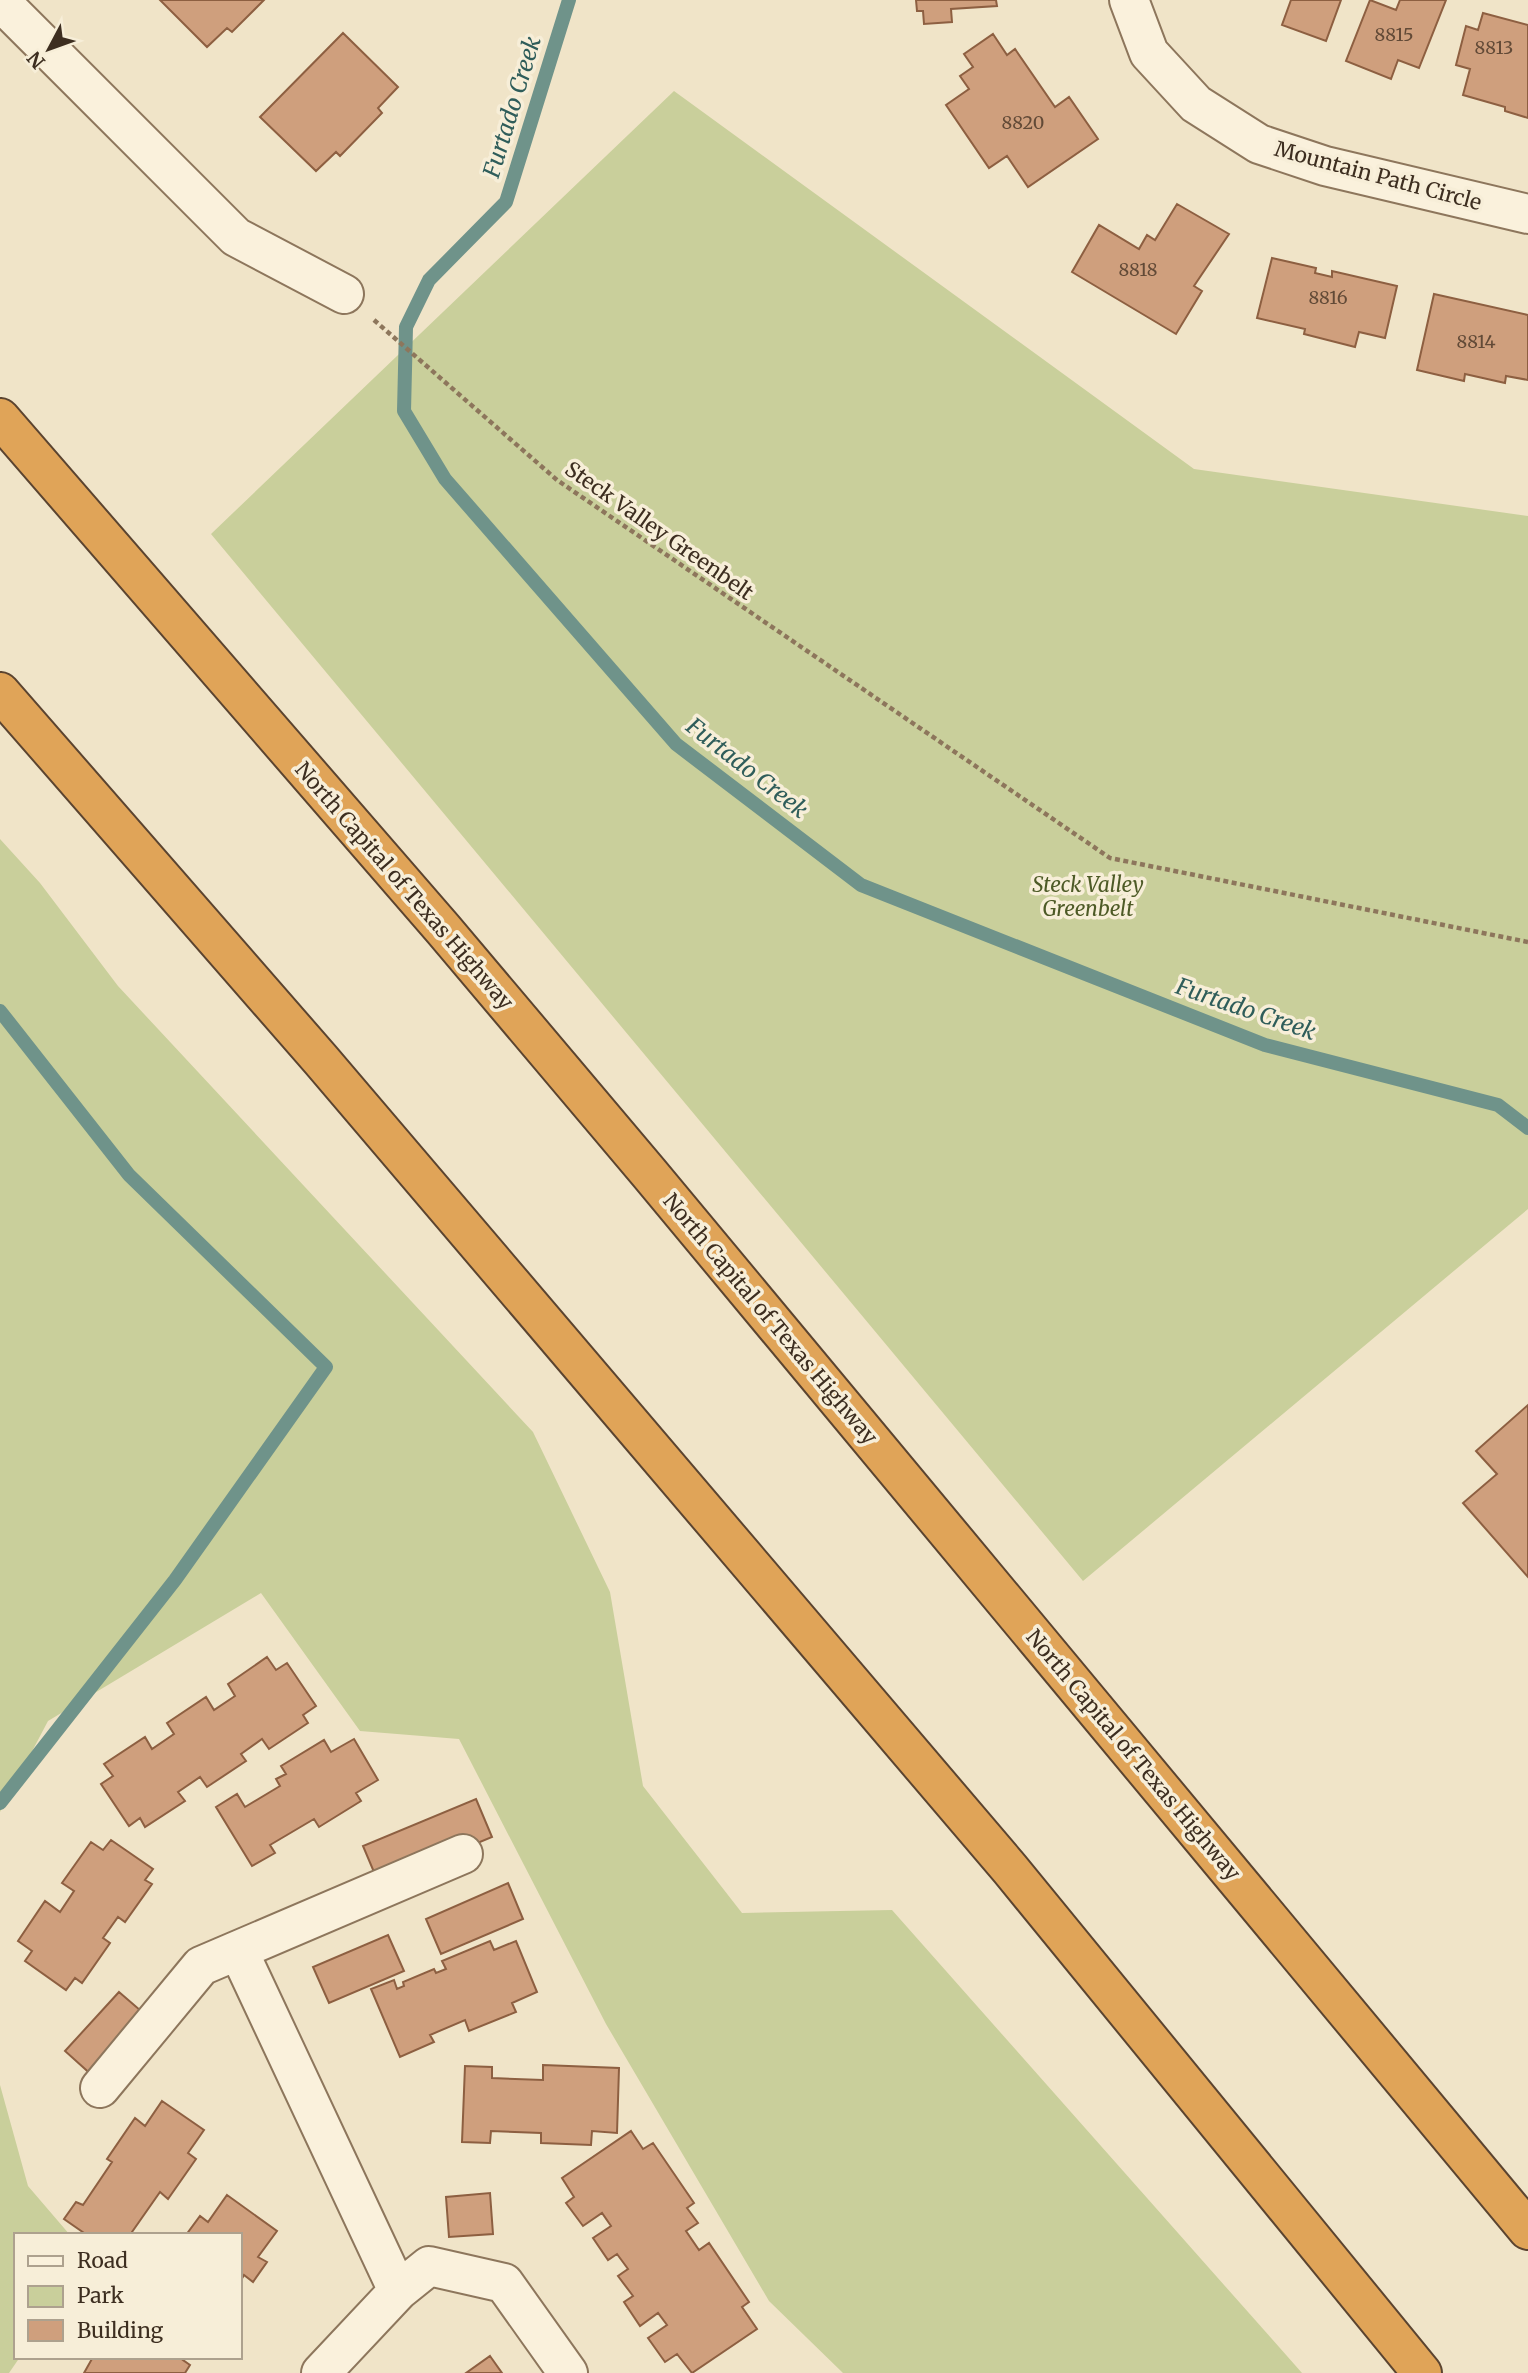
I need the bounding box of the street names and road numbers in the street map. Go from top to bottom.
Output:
street label: Mountain Path Circle [1272,135,1485,216]
street label: Steck Valley Greenbelt [560,455,759,606]
street label: North Capital of Texas Highway [289,756,520,1016]
street label: North Capital of Texas Highway [657,1188,884,1450]
street label: North Capital of Texas Highway [1020,1624,1247,1886]

